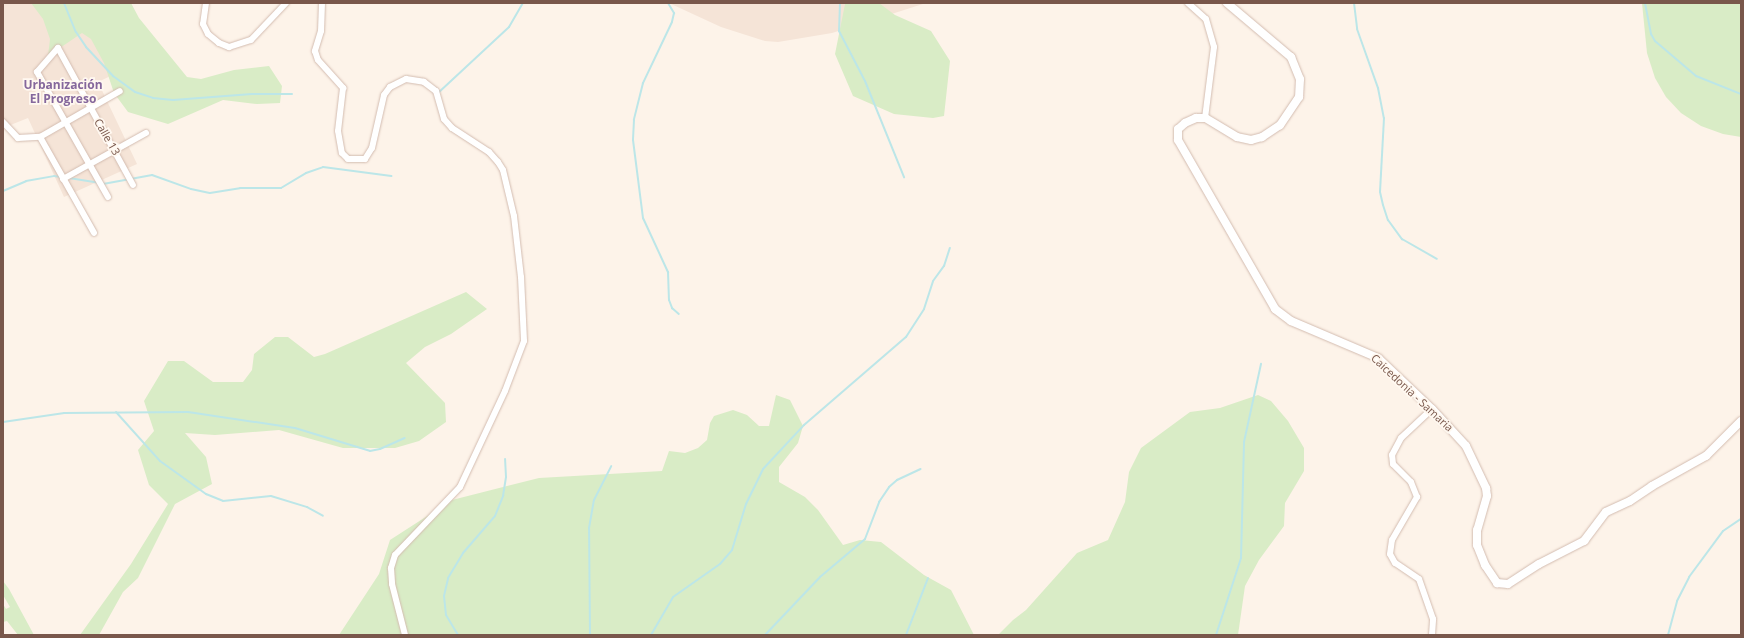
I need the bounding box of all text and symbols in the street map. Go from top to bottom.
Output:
district label: Urbanización El Progreso [23,78,103,106]
street label: Calle 13 [91,116,123,158]
street label: Caicedonia - Samaria [1368,352,1456,434]

